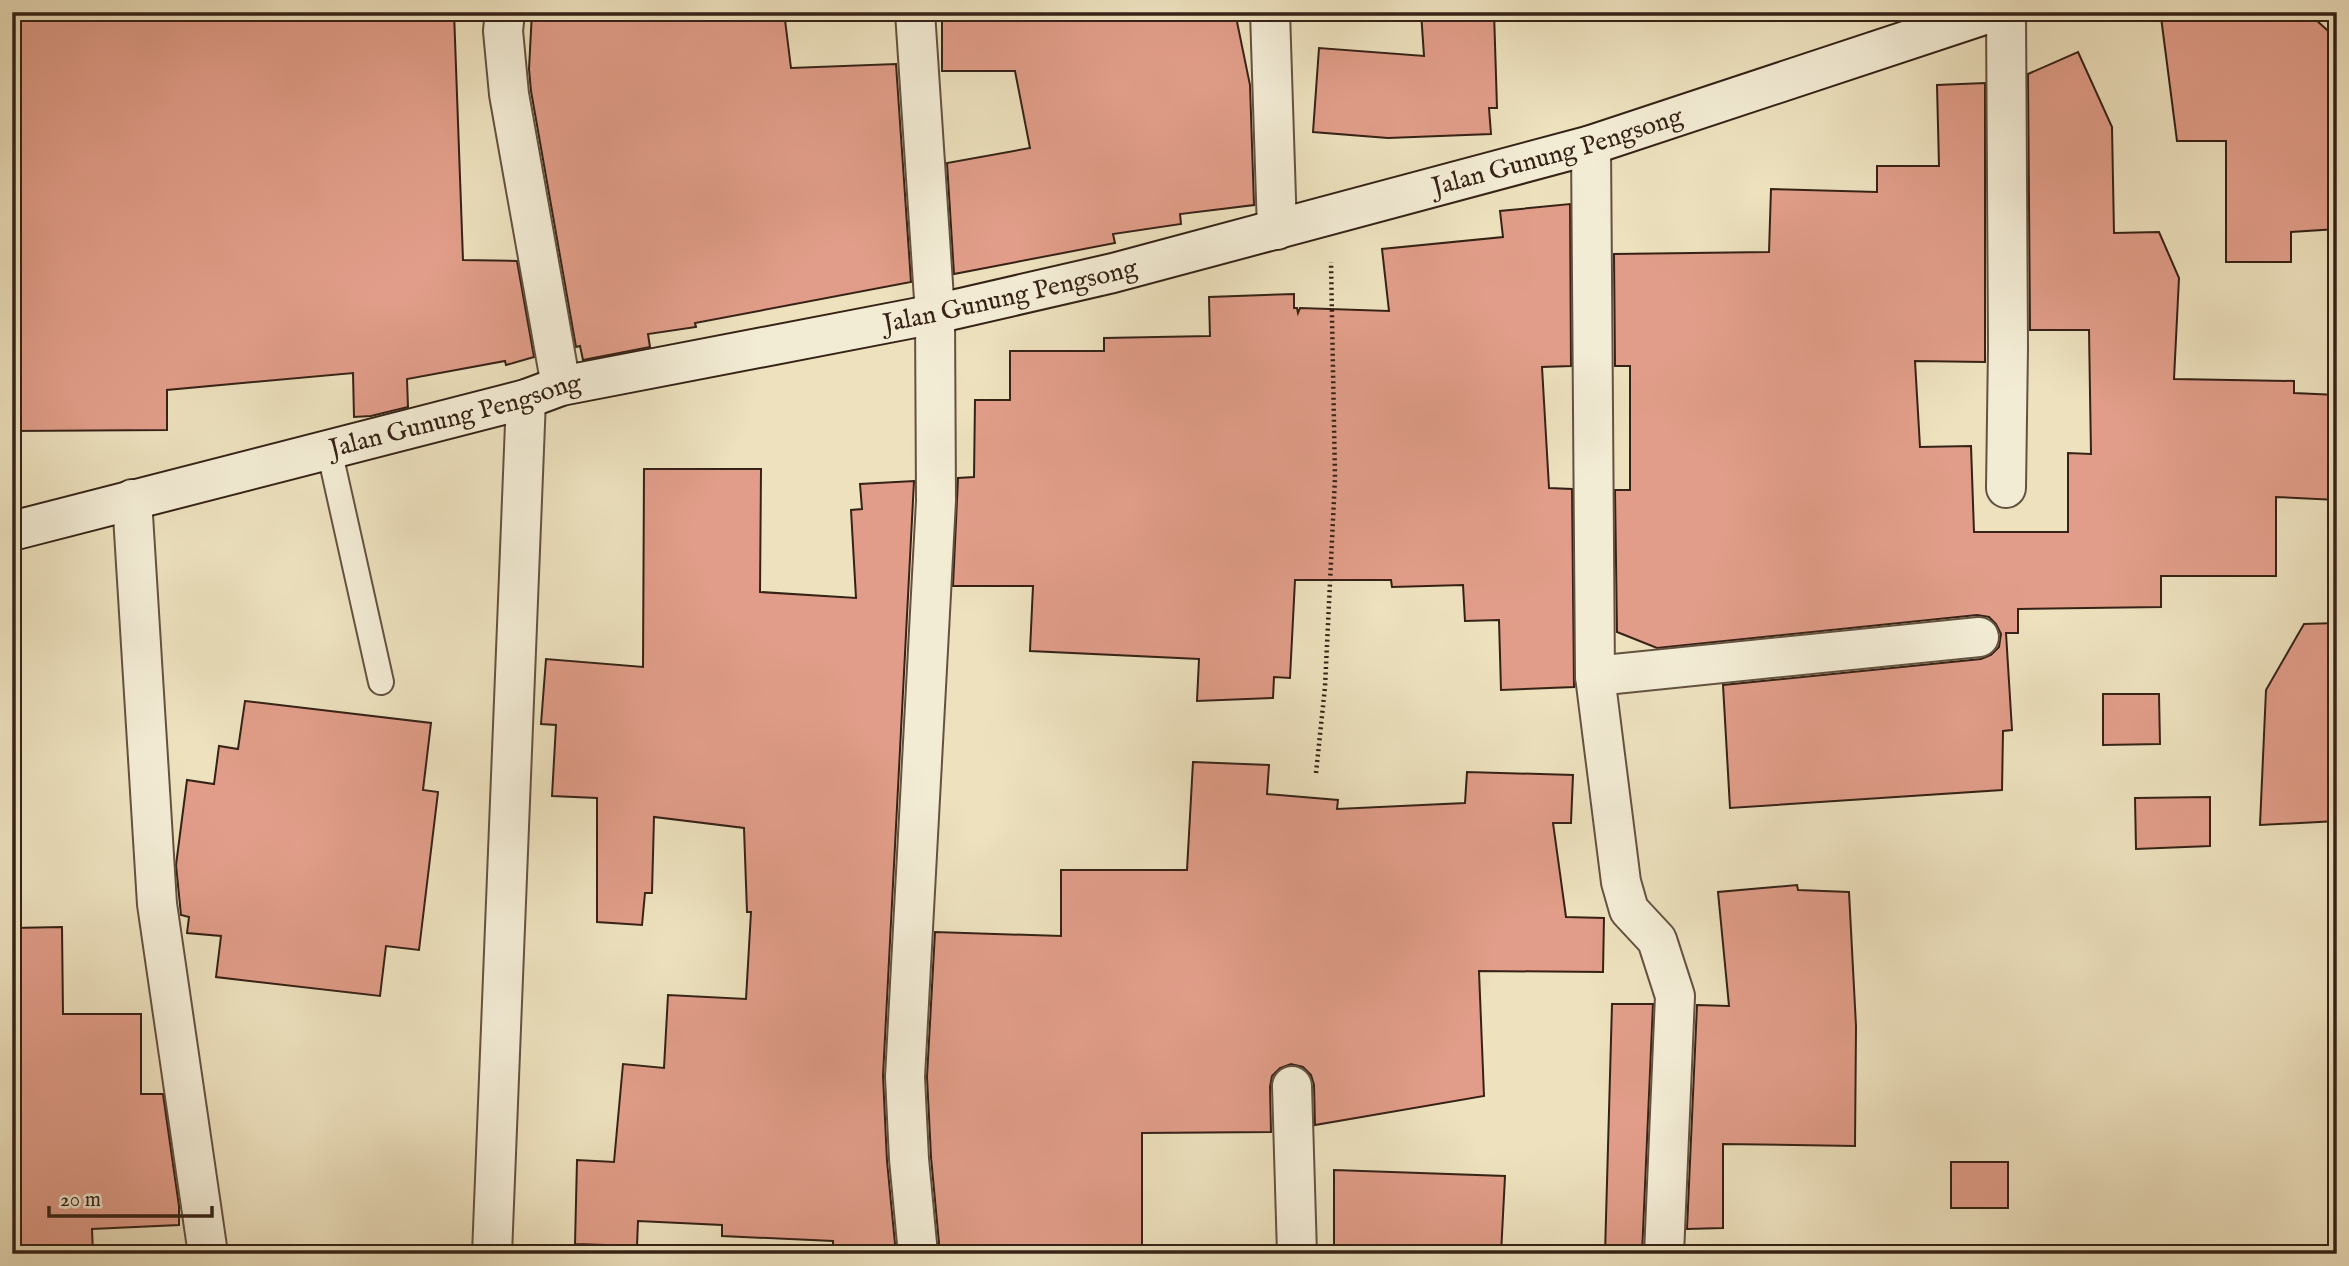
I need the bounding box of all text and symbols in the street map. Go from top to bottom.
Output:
street label: Jalan Gunung Pengsong [1425,99,1688,204]
street label: Jalan Gunung Pengsong [877,251,1142,341]
street label: Jalan Gunung Pengsong [323,366,584,466]
scale bar [49,1175,212,1219]
text: 20 m [60,1187,101,1214]

